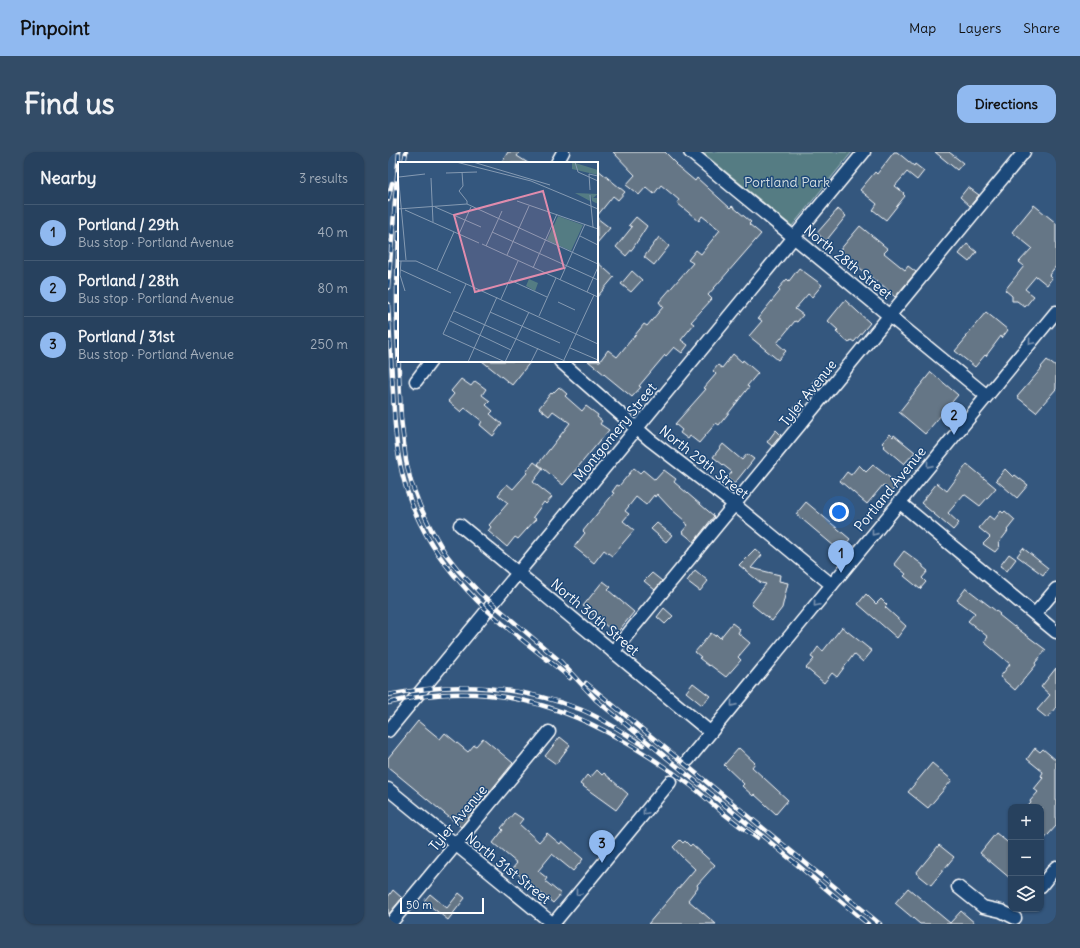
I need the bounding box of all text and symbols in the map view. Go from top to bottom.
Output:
text: Pinpoint [20,16,90,40]
text: Map [909,19,936,37]
text: Layers [958,19,1001,37]
text: Share [1023,19,1060,37]
button: Directions [957,85,1056,123]
text: Find us [24,86,115,122]
inset map [398,162,598,362]
text: Nearby [40,167,96,189]
text: 3 results [299,170,348,187]
park label: Portland Park [744,173,830,191]
text: Portland / 29th [78,215,179,234]
street label: North 28th Street [800,221,896,303]
text: 1 [50,224,56,241]
text: 40 m [317,224,348,241]
text: Bus stop · Portland Avenue [78,234,234,251]
text: Portland / 28th [78,271,179,290]
text: 2 [49,280,57,297]
text: 80 m [317,280,348,297]
text: Bus stop · Portland Avenue [78,290,234,307]
text: Portland / 31st [78,327,175,346]
text: 3 [49,336,57,353]
text: 250 m [310,336,348,353]
one-way arrow [1029,337,1036,344]
text: Bus stop · Portland Avenue [78,346,234,363]
street label: Tyler Avenue [776,356,840,430]
street label: Montgomery Street [570,379,660,485]
pin: 2 [941,402,967,435]
street label: North 29th Street [656,422,752,503]
street label: Portland Avenue [850,443,930,535]
one-way arrow [927,461,934,468]
your location [829,502,849,522]
one-way arrow [872,528,879,535]
pin: 1 [828,540,854,573]
street label: North 30th Street [547,575,643,659]
one-way arrow [814,599,821,606]
one-way arrow [731,699,738,706]
street label: Tyler Avenue [425,781,491,855]
map controls [1008,804,1044,912]
button: + [1008,804,1044,840]
one-way arrow [642,807,649,814]
street label: North 31st Street [462,828,554,908]
pin: 3 [589,830,615,863]
button: − [1008,840,1044,876]
button: layers [1008,876,1044,912]
one-way arrow [576,889,583,896]
scale bar [400,896,484,915]
text: 50 m [406,898,432,912]

